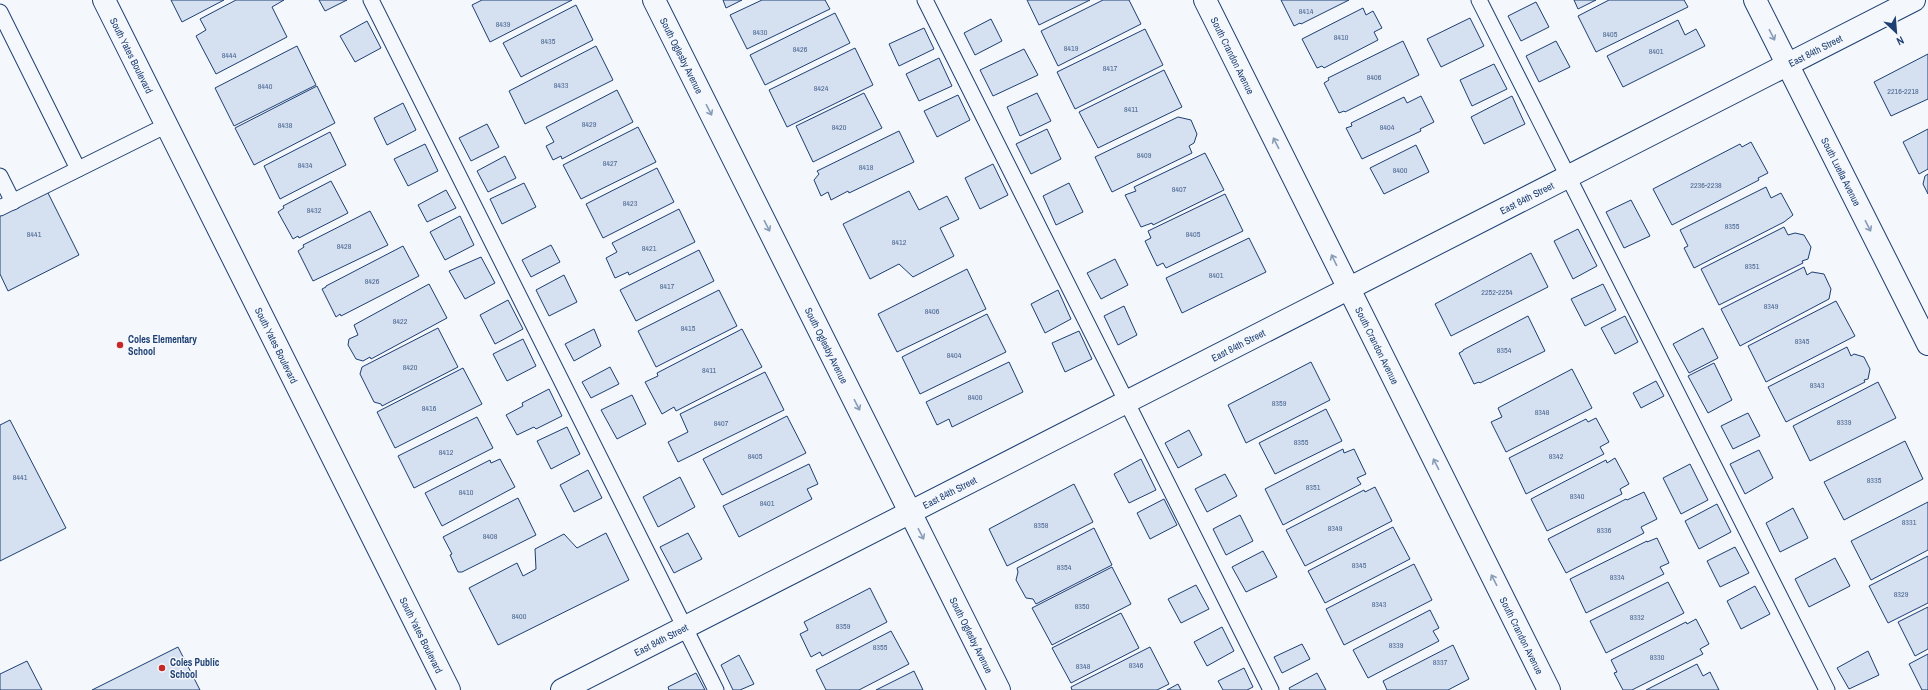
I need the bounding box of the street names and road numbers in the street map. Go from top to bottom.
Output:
street label: South Oglesby Avenue [657,15,706,96]
street label: South Crandon Avenue [1207,15,1257,97]
street label: South Yates Boulevard [107,16,156,96]
street label: East 84th Street [1786,31,1845,70]
street label: South Luella Avenue [1818,135,1864,209]
street label: East 84th Street [1498,179,1557,217]
street label: South Yates Boulevard [252,305,301,386]
street label: South Oglesby Avenue [802,305,851,386]
street label: South Crandon Avenue [1352,305,1402,387]
street label: East 84th Street [1209,326,1268,365]
street label: East 84th Street [921,473,980,512]
street label: South Yates Boulevard [397,595,446,675]
street label: South Oglesby Avenue [947,595,996,676]
street label: South Crandon Avenue [1497,595,1546,677]
street label: East 84th Street [632,620,691,659]

